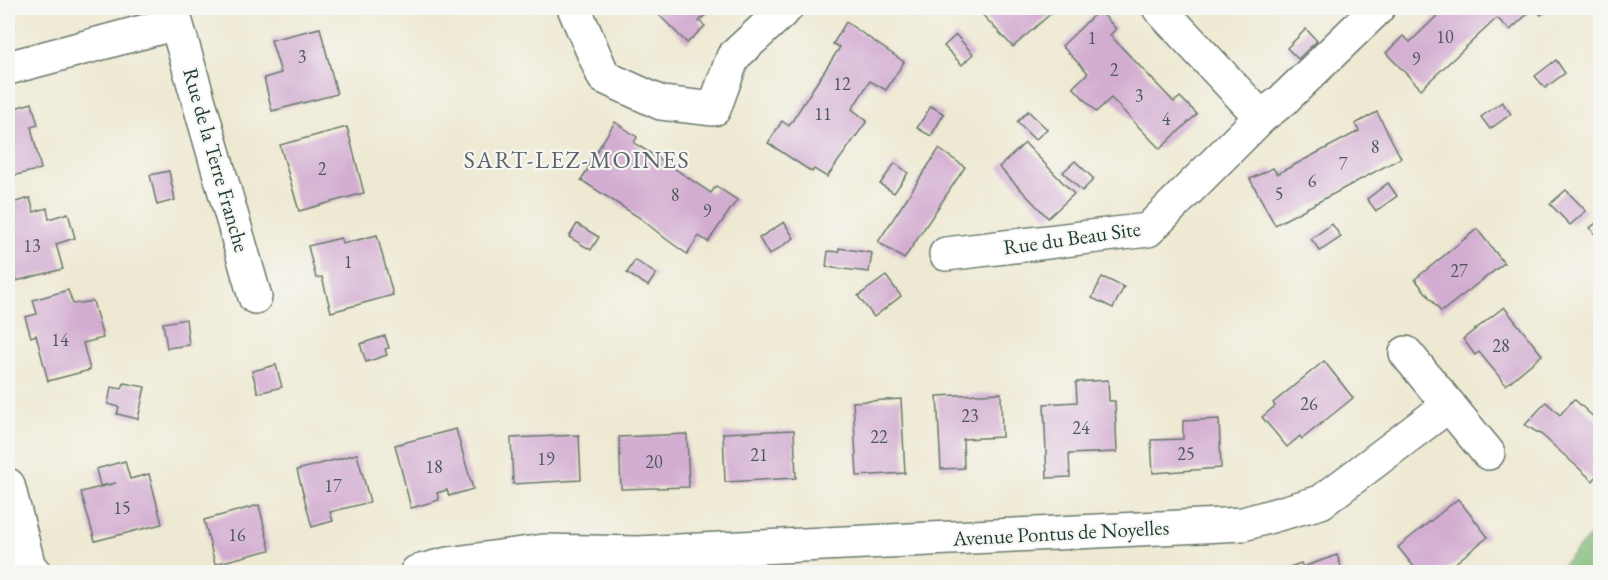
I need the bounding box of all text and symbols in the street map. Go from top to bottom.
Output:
house number: 10 [1436,25,1454,48]
house number: 1 [1088,26,1096,49]
house number: 3 [298,45,306,68]
house number: 9 [1412,47,1421,70]
house number: 2 [1110,58,1119,81]
street label: Rue de la Terre Franche [177,65,256,255]
house number: 12 [833,72,851,95]
house number: 3 [1135,84,1143,107]
house number: 11 [814,102,832,125]
house number: 4 [1162,107,1171,130]
house number: 8 [1371,135,1379,158]
district label: SART-LEZ-MOINES [464,144,690,175]
house number: 7 [1339,152,1348,175]
house number: 2 [318,157,327,180]
house number: 6 [1308,169,1317,192]
house number: 5 [1275,182,1283,205]
house number: 8 [671,183,679,206]
house number: 9 [703,199,712,222]
street label: Rue du Beau Site [1002,215,1142,260]
house number: 13 [23,234,41,257]
house number: 1 [344,250,352,273]
house number: 27 [1450,259,1468,282]
house number: 14 [51,328,69,351]
house number: 28 [1492,334,1510,357]
house number: 26 [1300,392,1318,415]
house number: 23 [961,404,979,427]
house number: 24 [1072,416,1090,439]
house number: 22 [870,425,888,448]
house number: 25 [1177,442,1195,465]
house number: 21 [750,443,768,466]
house number: 19 [537,447,555,470]
house number: 20 [645,450,663,473]
house number: 18 [425,455,443,478]
house number: 17 [324,474,342,497]
house number: 15 [113,496,131,519]
street label: Avenue Pontus de Noyelles [951,513,1170,552]
house number: 16 [228,523,246,546]

